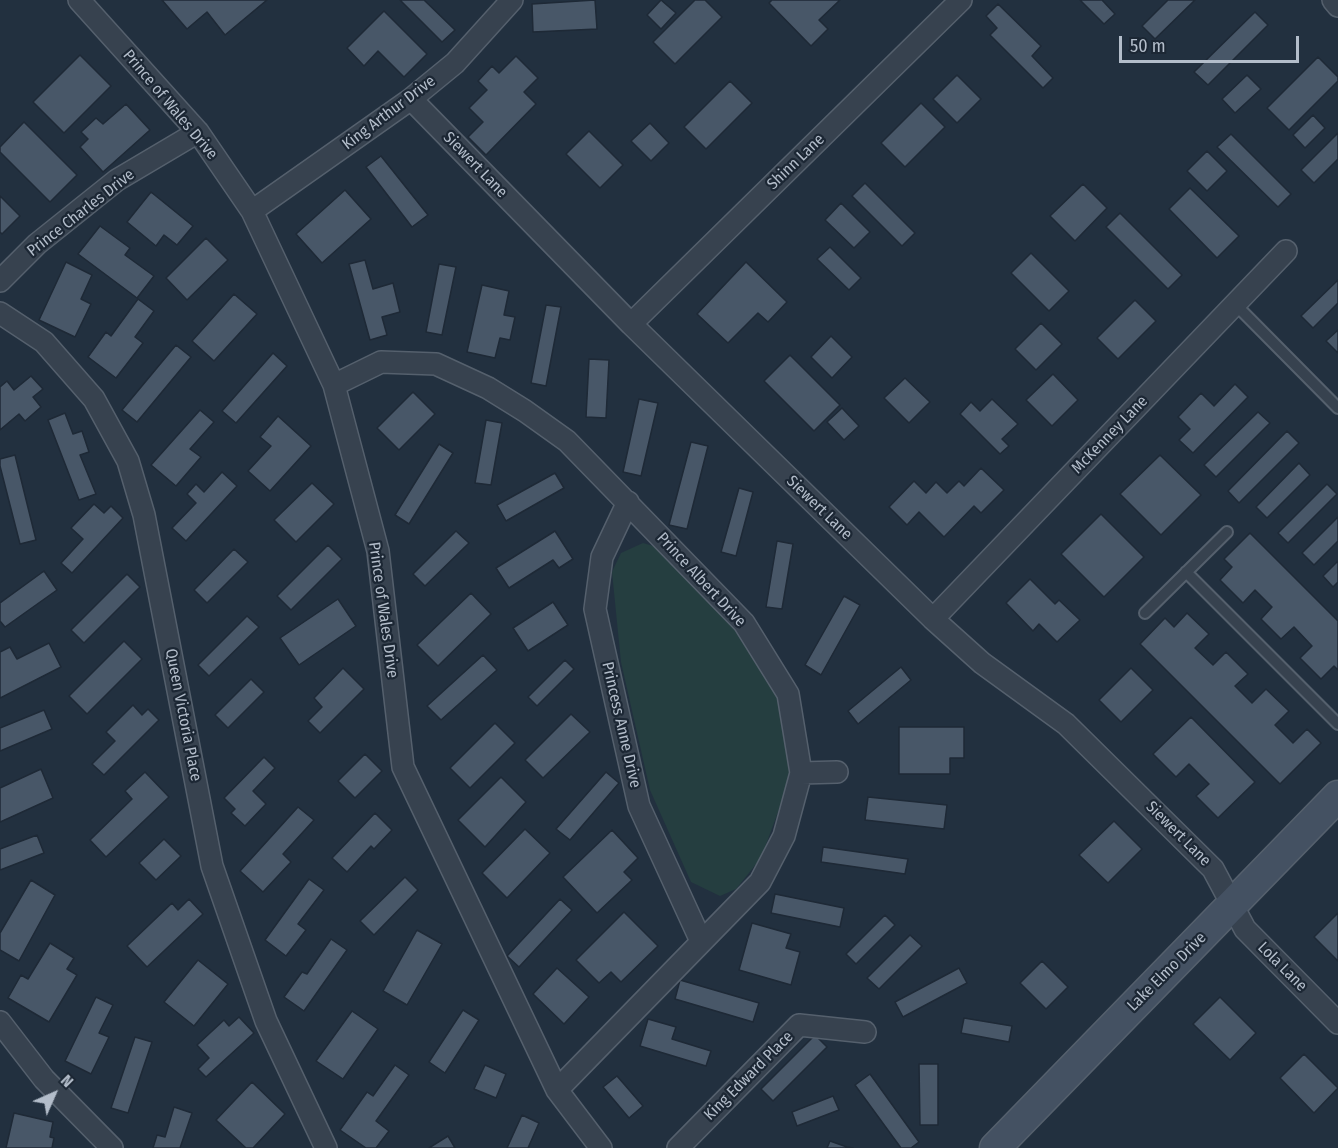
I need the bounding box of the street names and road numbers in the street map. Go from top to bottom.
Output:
street label: Prince of Wales Drive [119,46,221,164]
street label: King Arthur Drive [339,72,439,154]
street label: Siewert Lane [439,128,511,202]
street label: Shinn Lane [763,130,829,194]
street label: Prince Charles Drive [24,165,138,261]
street label: McKenney Lane [1068,392,1152,478]
street label: Siewert Lane [782,472,856,544]
street label: Prince Albert Drive [652,529,750,631]
street label: Prince of Wales Drive [364,541,402,679]
street label: Queen Victoria Place [161,647,205,783]
street label: Princess Anne Drive [597,660,645,790]
street label: Siewert Lane [1142,798,1214,870]
street label: Lake Elmo Drive [1124,929,1210,1015]
street label: Lola Lane [1253,938,1311,996]
street label: King Edward Place [700,1027,798,1125]

